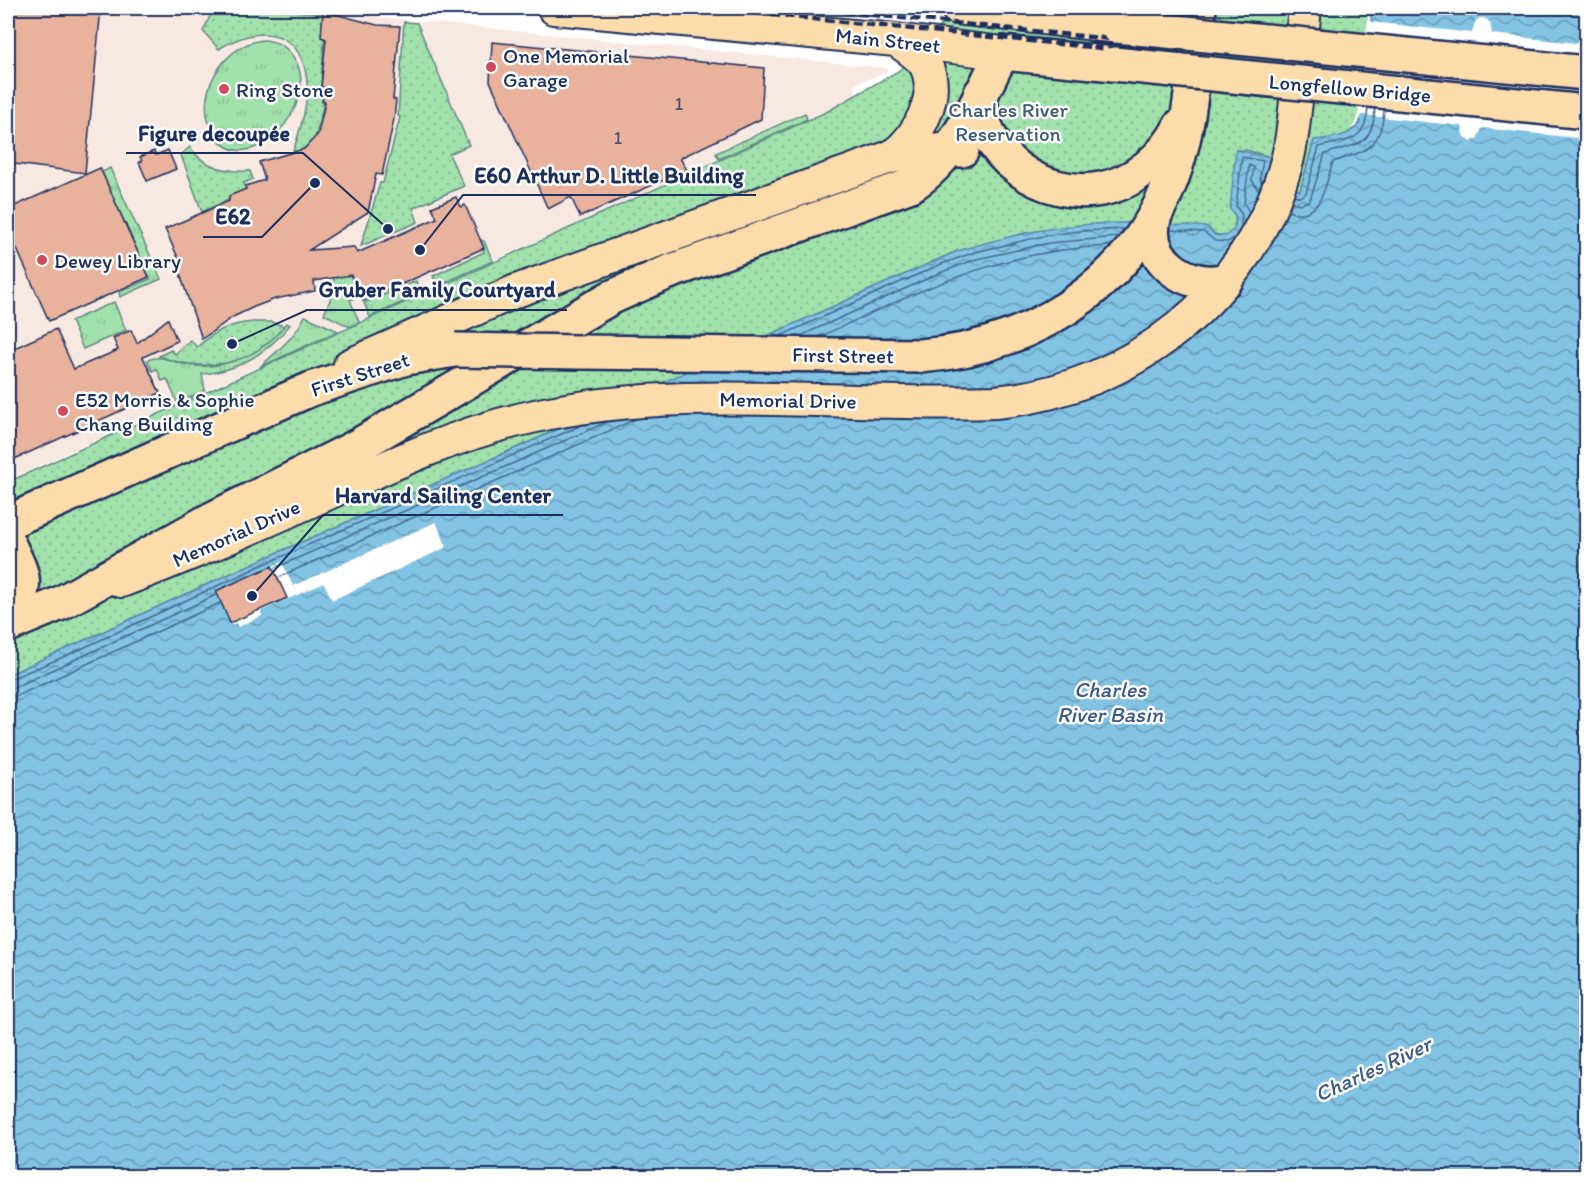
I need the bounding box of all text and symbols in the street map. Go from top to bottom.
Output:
street label: Main Street [834,22,942,58]
place label: One Memorial Garage [503,43,629,92]
marker: One Memorial Garage [484,60,498,74]
street label: Longfellow Bridge [1268,68,1432,108]
place label: Ring Stone [236,77,334,102]
marker: Ring Stone [217,82,231,96]
house number: 1 [675,93,683,115]
park label: Charles River Reservation [948,97,1069,146]
callout: Figure decoupée [126,113,303,153]
text: Figure decoupée [138,120,290,147]
house number: 1 [614,127,622,149]
callout: E60 Arthur D. Little Building [463,155,756,195]
text: E60 Arthur D. Little Building [474,162,745,189]
callout: E62 [203,197,262,237]
text: E62 [215,203,251,230]
place label: Dewey Library [54,248,181,273]
marker: Dewey Library [35,253,49,267]
callout: Gruber Family Courtyard [307,270,567,310]
text: Gruber Family Courtyard [319,276,556,303]
street label: First Street [792,342,894,368]
street label: First Street [308,346,412,402]
street label: Memorial Drive [719,386,857,414]
place label: E52 Morris & Sophie Chang Building [75,387,254,436]
marker: E52 Morris & Sophie Chang Building [56,404,70,418]
callout: Harvard Sailing Center [323,475,563,515]
text: Harvard Sailing Center [335,482,552,509]
street label: Memorial Drive [168,494,304,572]
water label: Charles River Basin [1057,676,1164,728]
water label: Charles River [1310,1029,1438,1108]

